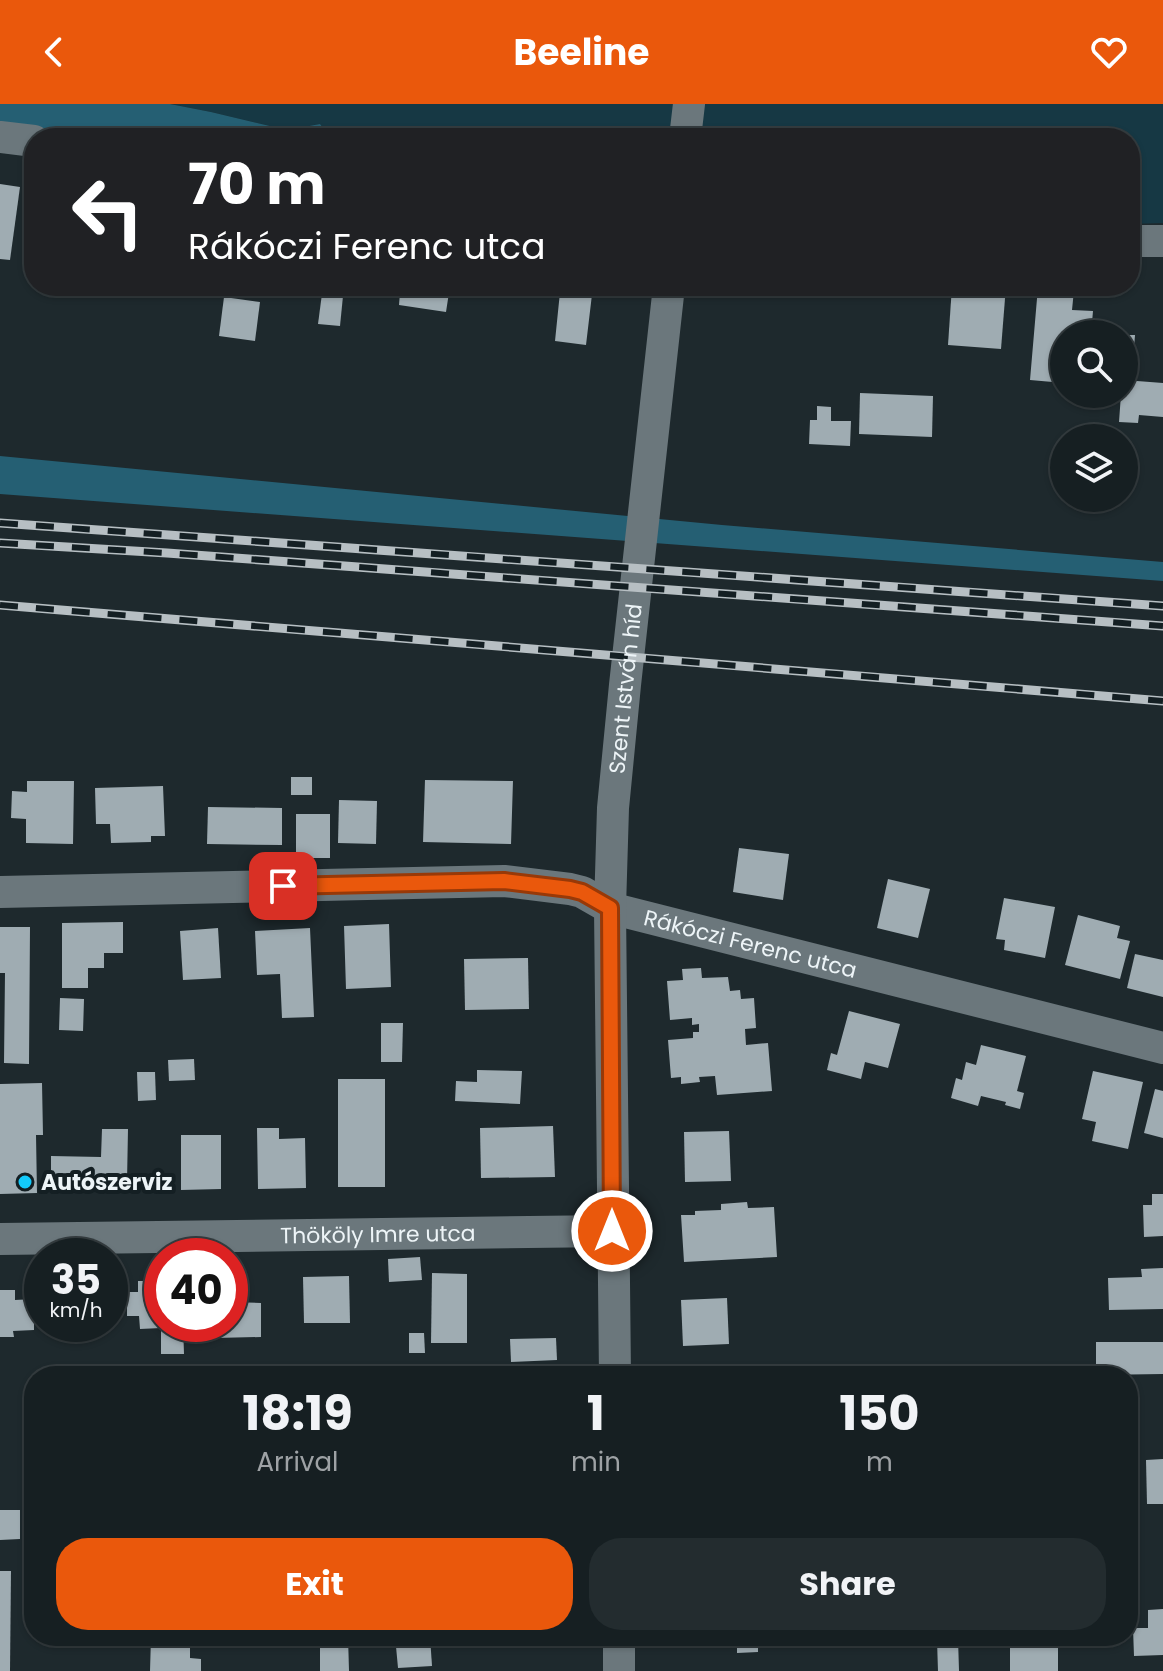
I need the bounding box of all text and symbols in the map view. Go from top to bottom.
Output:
text: Beeline [514,27,649,78]
icon: back [32,30,76,74]
icon: heart [1087,30,1131,74]
text: 70 m [188,145,326,224]
icon: left [56,160,160,264]
text: Rákóczi Ferenc utca [188,221,546,272]
map controls [1050,320,1138,512]
button: search [1050,320,1138,408]
button: layers [1050,424,1138,512]
street label: Szent István híd [601,602,649,775]
pin [249,852,317,920]
icon: arrive [261,864,305,908]
street label: Rákóczi Ferenc utca [641,902,860,985]
place label: Autószerviz [41,1167,172,1198]
marker: Autószerviz [16,1173,34,1191]
position arrow [570,1189,654,1273]
street label: Thököly Imre utca [280,1217,476,1251]
speed limit sign: 40 [144,1238,248,1342]
text: 35 [51,1252,101,1308]
text: km/h [49,1296,103,1324]
text: 18:19 [242,1380,353,1447]
text: 1 [587,1380,605,1447]
text: 150 [839,1380,920,1447]
text: Arrival [257,1444,338,1480]
text: min [571,1444,621,1480]
text: m [866,1444,893,1480]
button: Exit [56,1538,573,1630]
button: Share [589,1538,1106,1630]

